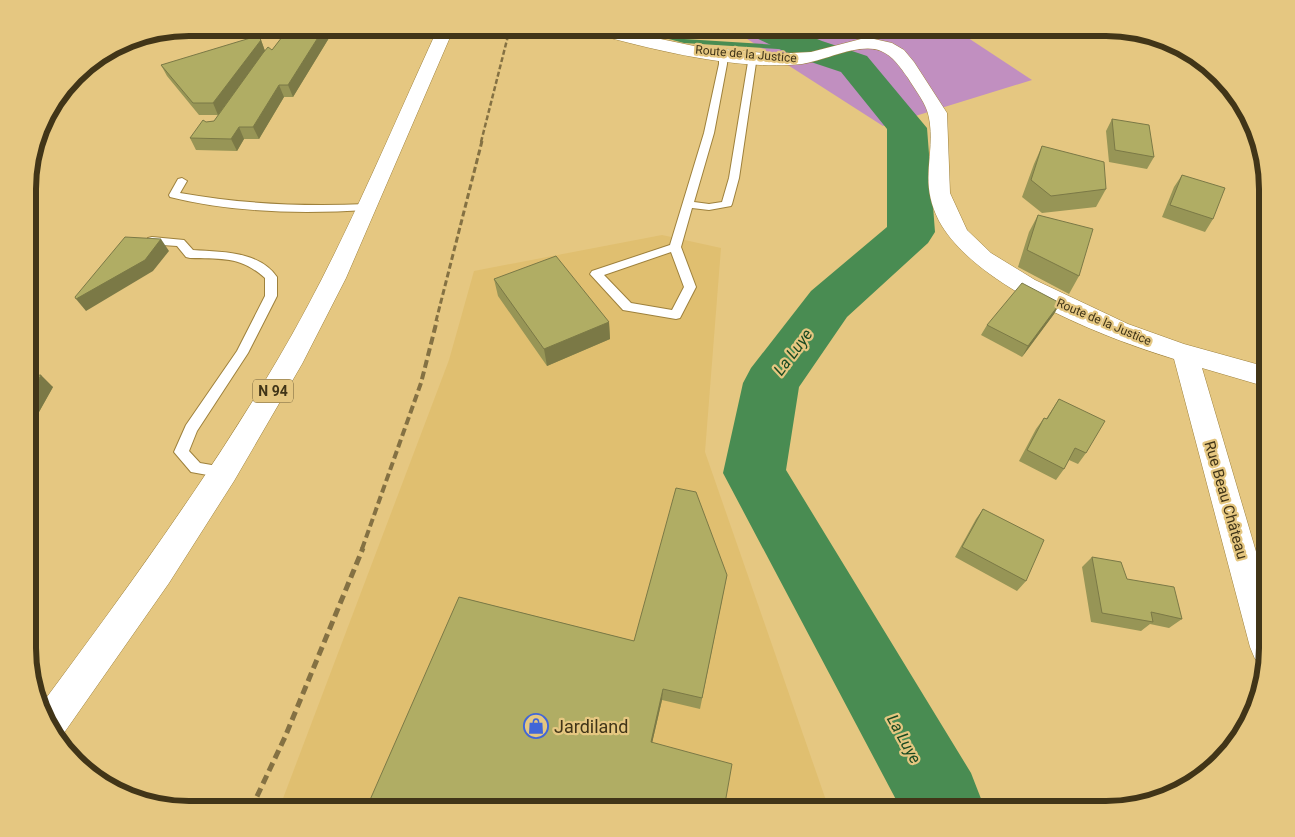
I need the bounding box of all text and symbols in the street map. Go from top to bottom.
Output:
street label: Route de la Justice [695,43,797,65]
street label: Route de la Justice [1055,296,1153,348]
water label: La Luye [770,325,816,379]
road number: N 94 [253,380,293,402]
street label: Rue Beau Château [1201,439,1251,561]
water label: La Luye [883,711,925,767]
shop icon: Jardiland [523,713,549,739]
place label: Jardiland [554,716,628,737]

